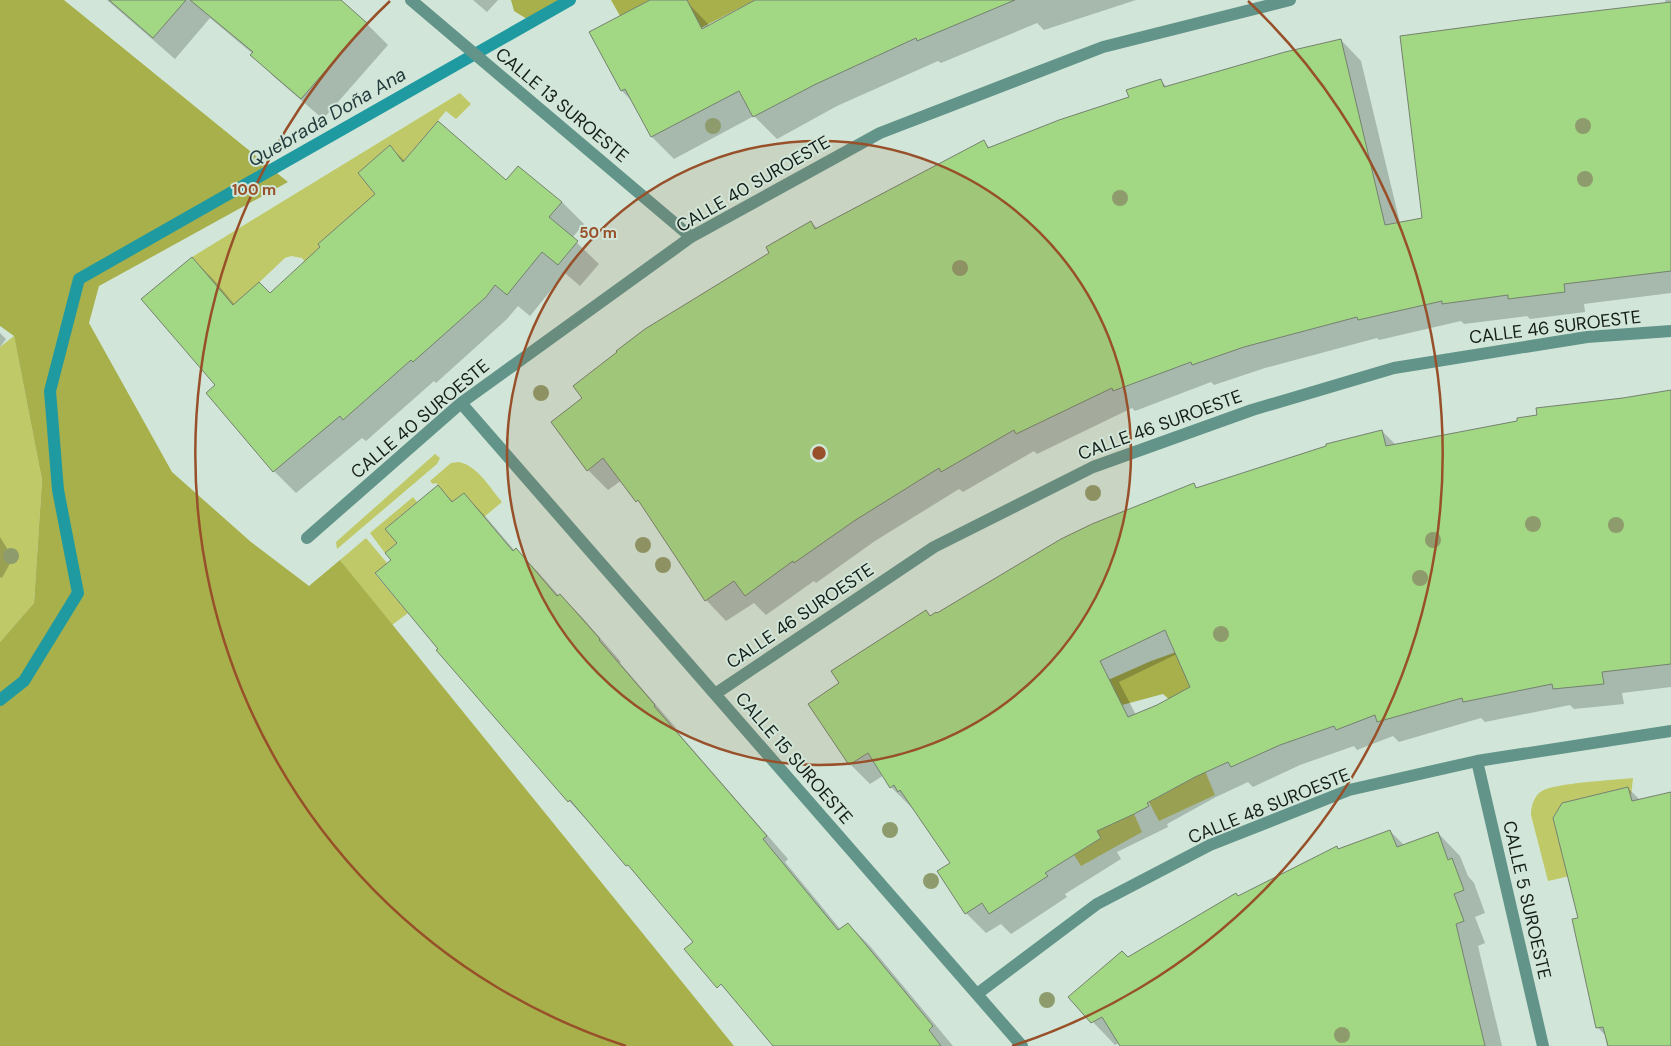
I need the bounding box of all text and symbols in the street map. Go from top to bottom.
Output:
street label: CALLE 13 SUROESTE [490,42,634,168]
water label: Quebrada Doña Ana [243,61,411,173]
street label: CALLE 40 SUROESTE [672,130,834,238]
text: 100 m [232,180,276,200]
text: 50 m [579,223,617,243]
street label: CALLE 46 SUROESTE [1468,305,1642,349]
street label: CALLE 40 SUROESTE [346,354,494,484]
street label: CALLE 46 SUROESTE [1075,384,1245,466]
centre of rings [810,444,828,462]
street label: CALLE 46 SUROESTE [722,558,878,674]
street label: CALLE 15 SUROESTE [730,687,858,829]
street label: CALLE 48 SUROESTE [1184,763,1354,849]
street label: CALLE 5 SUROESTE [1497,819,1557,981]

